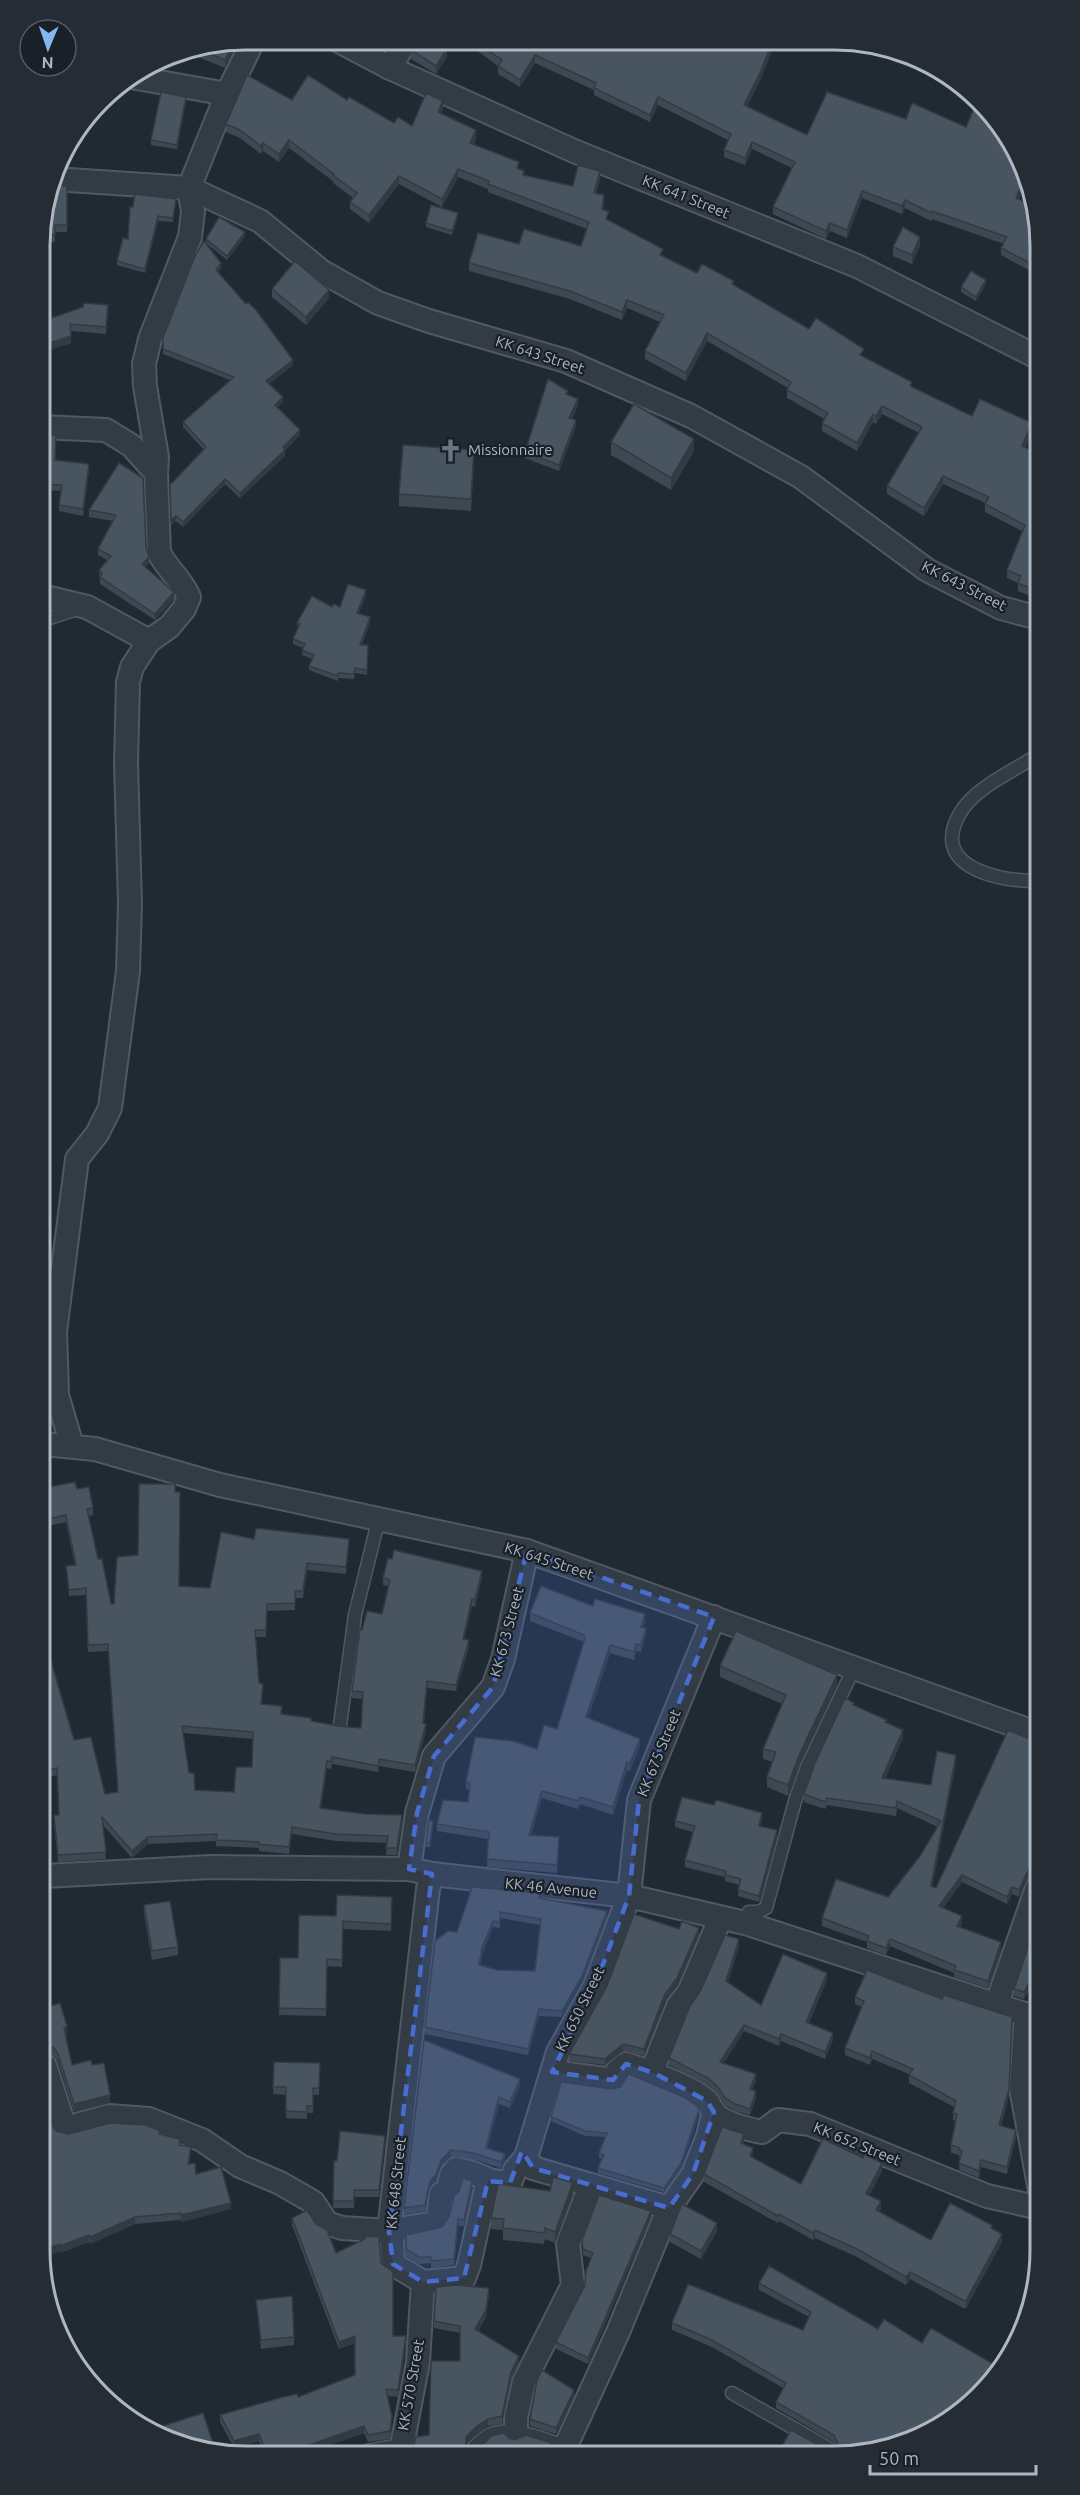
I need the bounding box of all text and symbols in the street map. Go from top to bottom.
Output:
north arrow [18,18,78,78]
text: N [41,54,54,72]
street label: KK 641 Street [640,171,732,222]
street label: KK 643 Street [494,332,587,377]
church icon: Missionnaire [437,437,463,463]
place label: Missionnaire [468,441,553,458]
street label: KK 643 Street [919,557,1009,614]
street label: KK 645 Street [503,1538,596,1583]
street label: KK 673 Street [486,1585,527,1679]
street label: KK 675 Street [633,1707,684,1799]
street label: KK 46 Avenue [504,1874,598,1901]
street label: KK 650 Street [552,1963,607,2054]
street label: KK 652 Street [811,2118,903,2169]
street label: KK 648 Street [382,2136,409,2230]
street label: KK 570 Street [394,2338,427,2432]
scale bar [870,2438,1036,2476]
text: 50 m [879,2448,919,2468]

